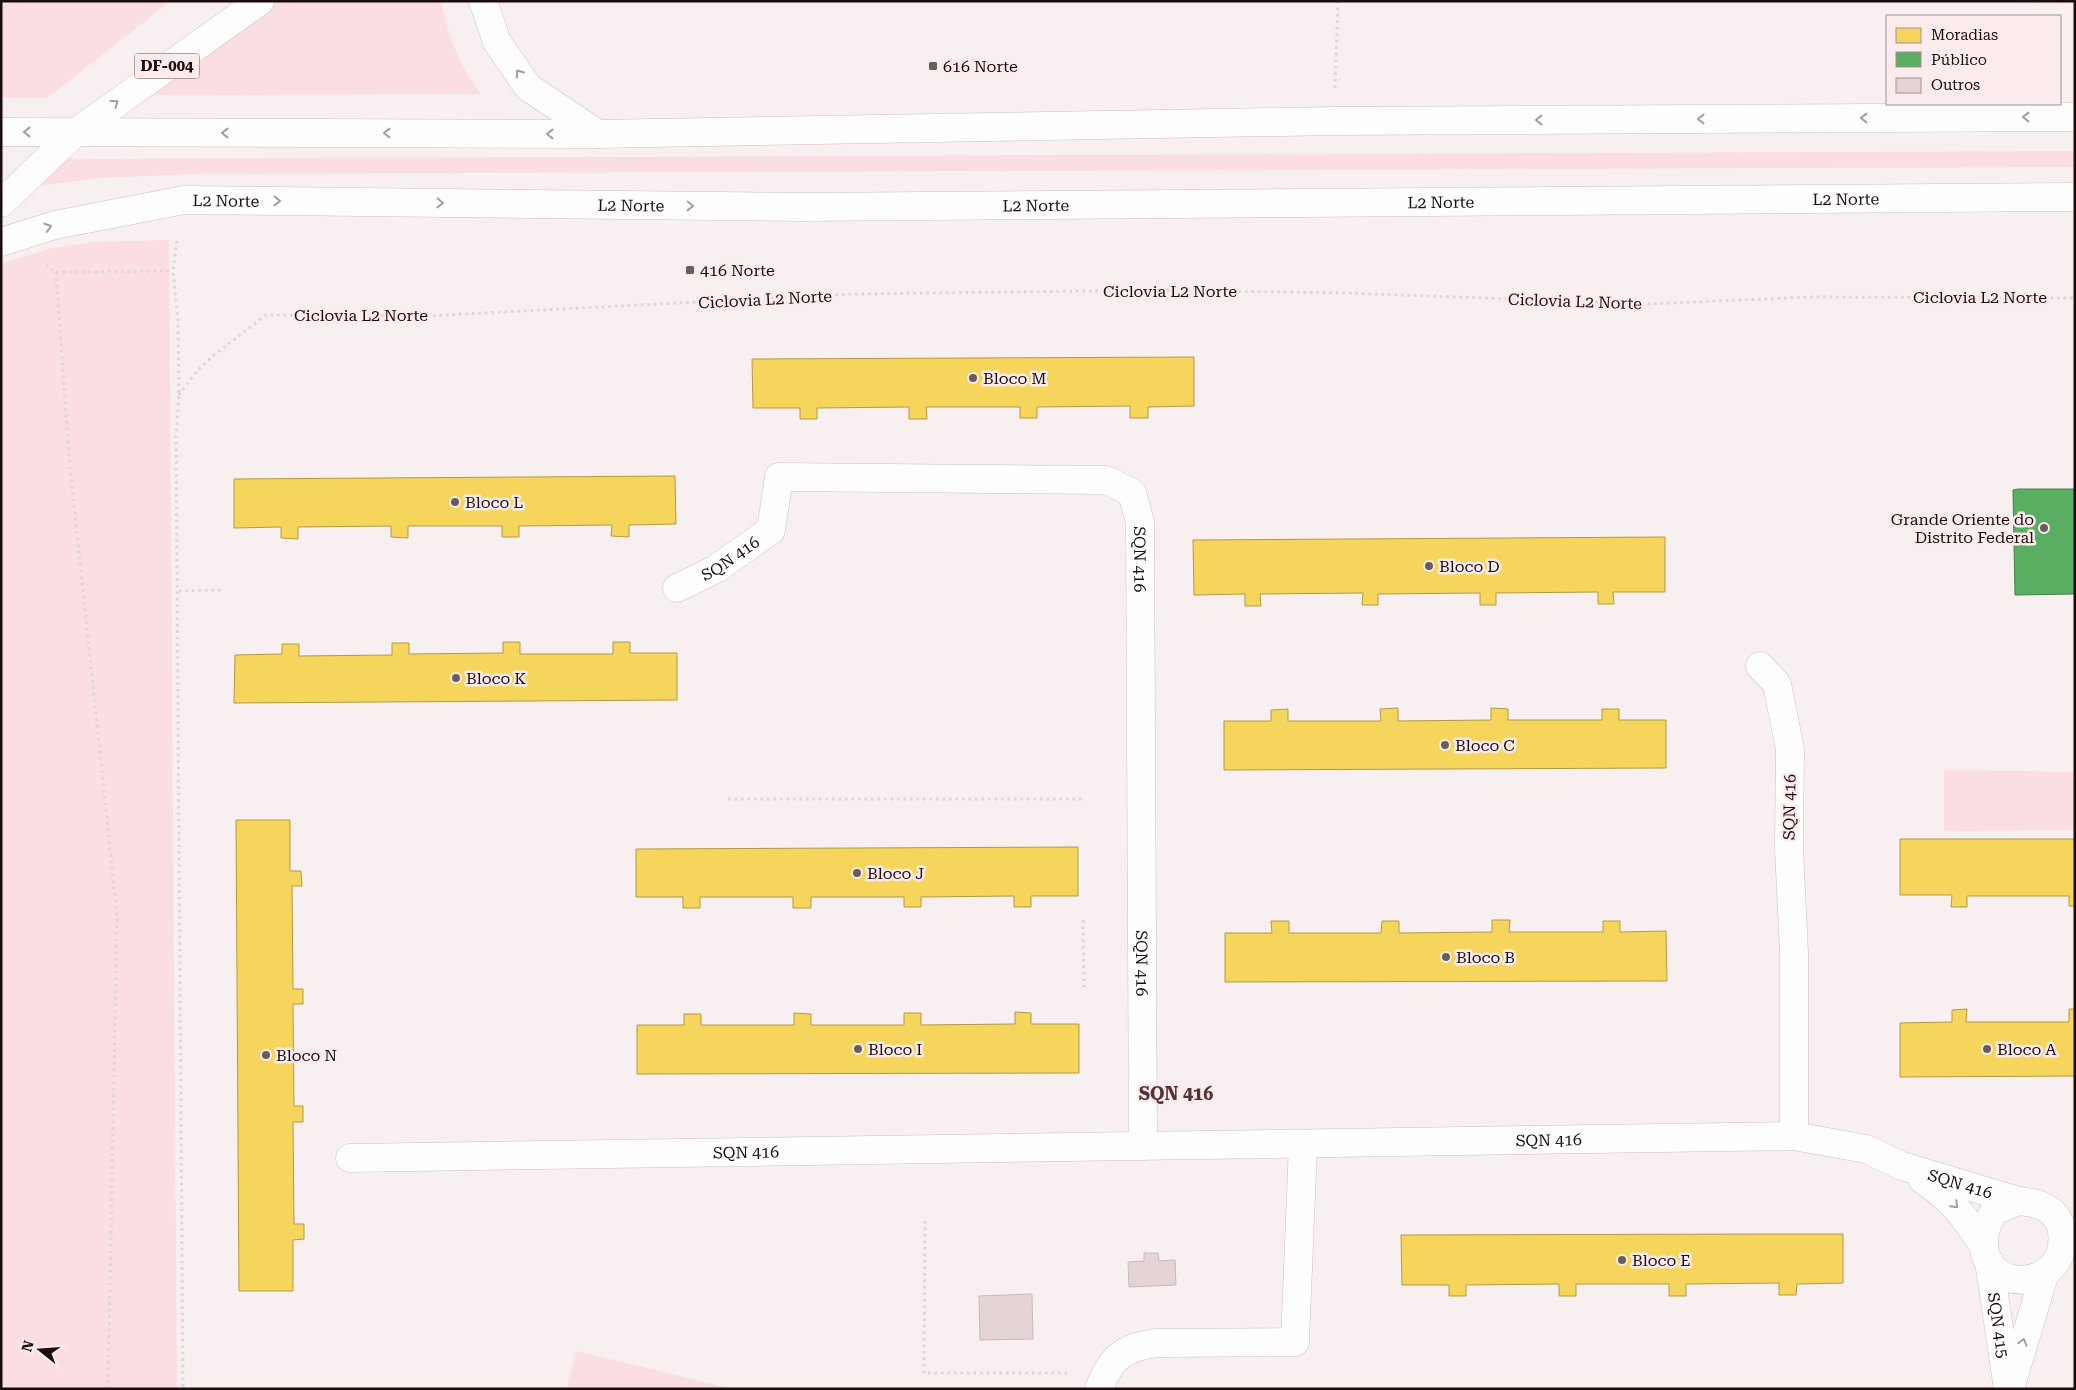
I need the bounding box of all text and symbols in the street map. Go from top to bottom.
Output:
legend [1886,15,2061,105]
text: Moradias [1931,26,1998,44]
text: Público [1931,51,1987,69]
road number: DF-004 [134,54,200,78]
place label: 616 Norte [943,57,1018,76]
marker: 616 Norte [927,60,939,72]
one-way arrow [516,69,525,79]
text: Outros [1931,76,1980,94]
one-way arrow [109,100,119,109]
one-way arrow [2022,112,2030,122]
one-way arrow [1859,113,1867,123]
one-way arrow [1697,114,1704,124]
one-way arrow [1534,115,1542,125]
one-way arrow [23,127,30,137]
one-way arrow [220,128,228,138]
one-way arrow [383,128,390,138]
one-way arrow [545,129,553,139]
street label: L2 Norte [1812,190,1880,209]
street label: L2 Norte [192,191,260,211]
street label: L2 Norte [1407,193,1475,212]
one-way arrow [274,196,282,206]
street label: L2 Norte [597,196,665,215]
street label: L2 Norte [1002,196,1070,215]
one-way arrow [436,198,444,208]
one-way arrow [686,201,694,211]
one-way arrow [43,223,51,233]
place label: 416 Norte [700,261,775,280]
marker: 416 Norte [684,264,696,276]
street label: Ciclovia L2 Norte [1103,282,1237,301]
street label: Ciclovia L2 Norte [698,286,833,312]
street label: Ciclovia L2 Norte [1913,288,2047,307]
street label: Ciclovia L2 Norte [1508,290,1642,313]
street label: Ciclovia L2 Norte [294,306,428,325]
place label: Bloco M [983,369,1047,388]
marker: Bloco M [967,372,979,384]
place label: Bloco L [465,493,523,512]
marker: Bloco L [449,496,461,508]
place label: Grande Oriente do Distrito Federal [1891,510,2034,547]
marker: Grande Oriente do Distrito Federal [2038,522,2050,534]
street label: SQN 416 [1130,526,1149,593]
street label: SQN 416 [698,532,763,585]
place label: Bloco D [1439,557,1500,576]
marker: Bloco D [1423,560,1435,572]
place label: Bloco K [466,669,526,688]
marker: Bloco K [450,672,462,684]
place label: Bloco C [1455,736,1515,755]
marker: Bloco C [1439,739,1451,751]
street label: SQN 416 [1779,774,1800,840]
place label: Bloco J [867,864,924,883]
marker: Bloco J [851,867,863,879]
street label: SQN 416 [1132,930,1151,997]
place label: Bloco B [1456,948,1515,967]
marker: Bloco B [1440,951,1452,963]
place label: Bloco I [868,1040,922,1059]
place label: Bloco A [1997,1040,2057,1059]
marker: Bloco I [852,1043,864,1055]
marker: Bloco A [1981,1043,1993,1055]
place label: Bloco N [276,1046,337,1065]
marker: Bloco N [260,1049,272,1061]
district label: SQN 416 [1139,1083,1213,1104]
street label: SQN 416 [1516,1130,1582,1150]
street label: SQN 416 [713,1142,779,1162]
street label: SQN 416 [1926,1165,1995,1203]
one-way arrow [1949,1200,1958,1209]
place label: Bloco E [1632,1251,1691,1270]
marker: Bloco E [1616,1254,1628,1266]
street label: SQN 415 [1984,1291,2012,1360]
north arrow [15,1325,65,1375]
text: N [18,1338,37,1354]
one-way arrow [2017,1338,2027,1346]

